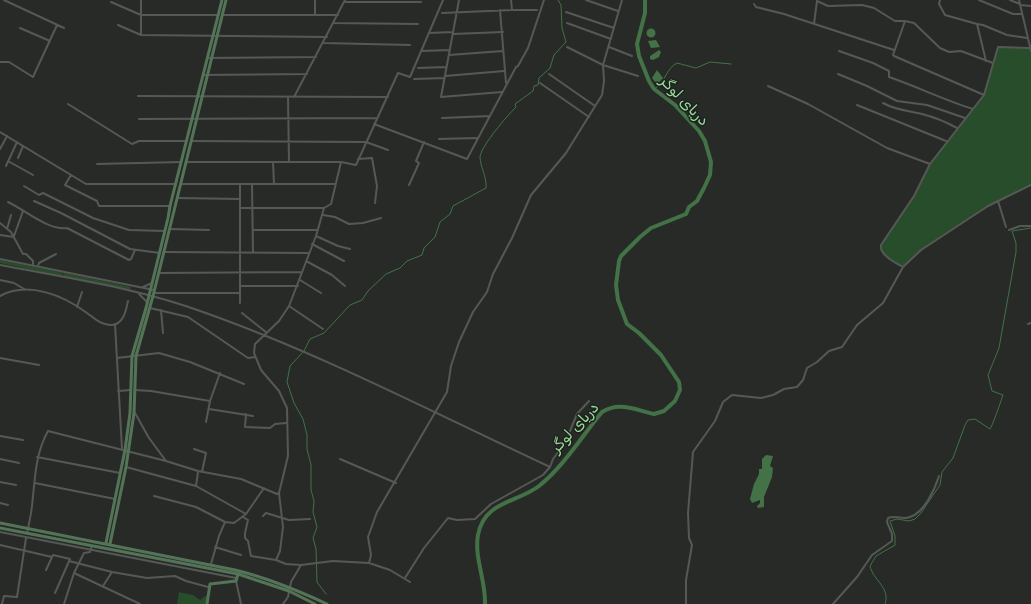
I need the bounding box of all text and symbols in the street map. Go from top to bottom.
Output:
water label: دریای لوگر [656,72,712,130]
water label: دریای لوگر [547,399,603,457]

